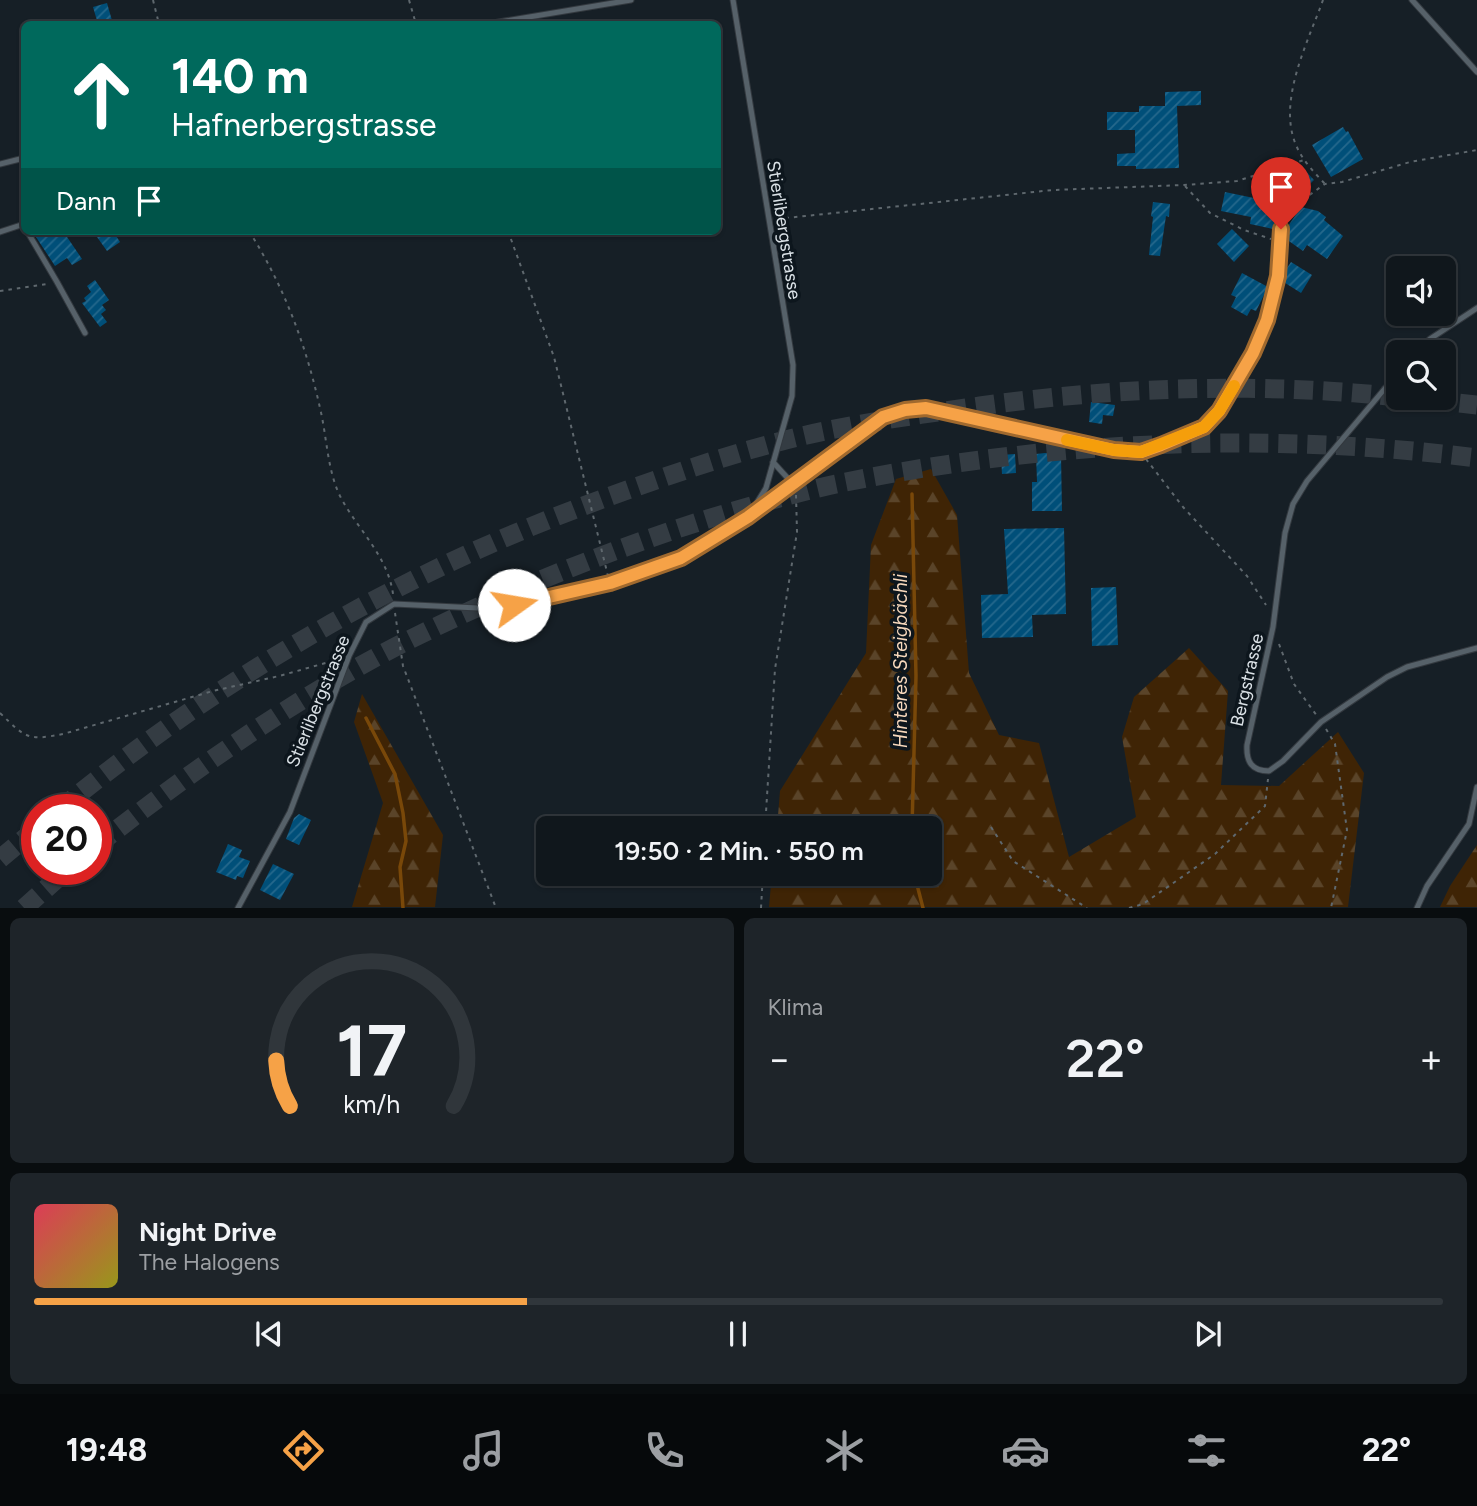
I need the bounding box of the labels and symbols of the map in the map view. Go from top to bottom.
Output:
pin [1251,157,1311,229]
street label: Stierlibergstrasse [762,159,806,301]
position arrow [477,568,551,642]
water label: Hinteres Steigbächli [889,573,912,748]
street label: Bergstrasse [1226,631,1268,729]
street label: Stierlibergstrasse [282,632,355,770]
speed limit sign: 20 [21,794,112,885]

